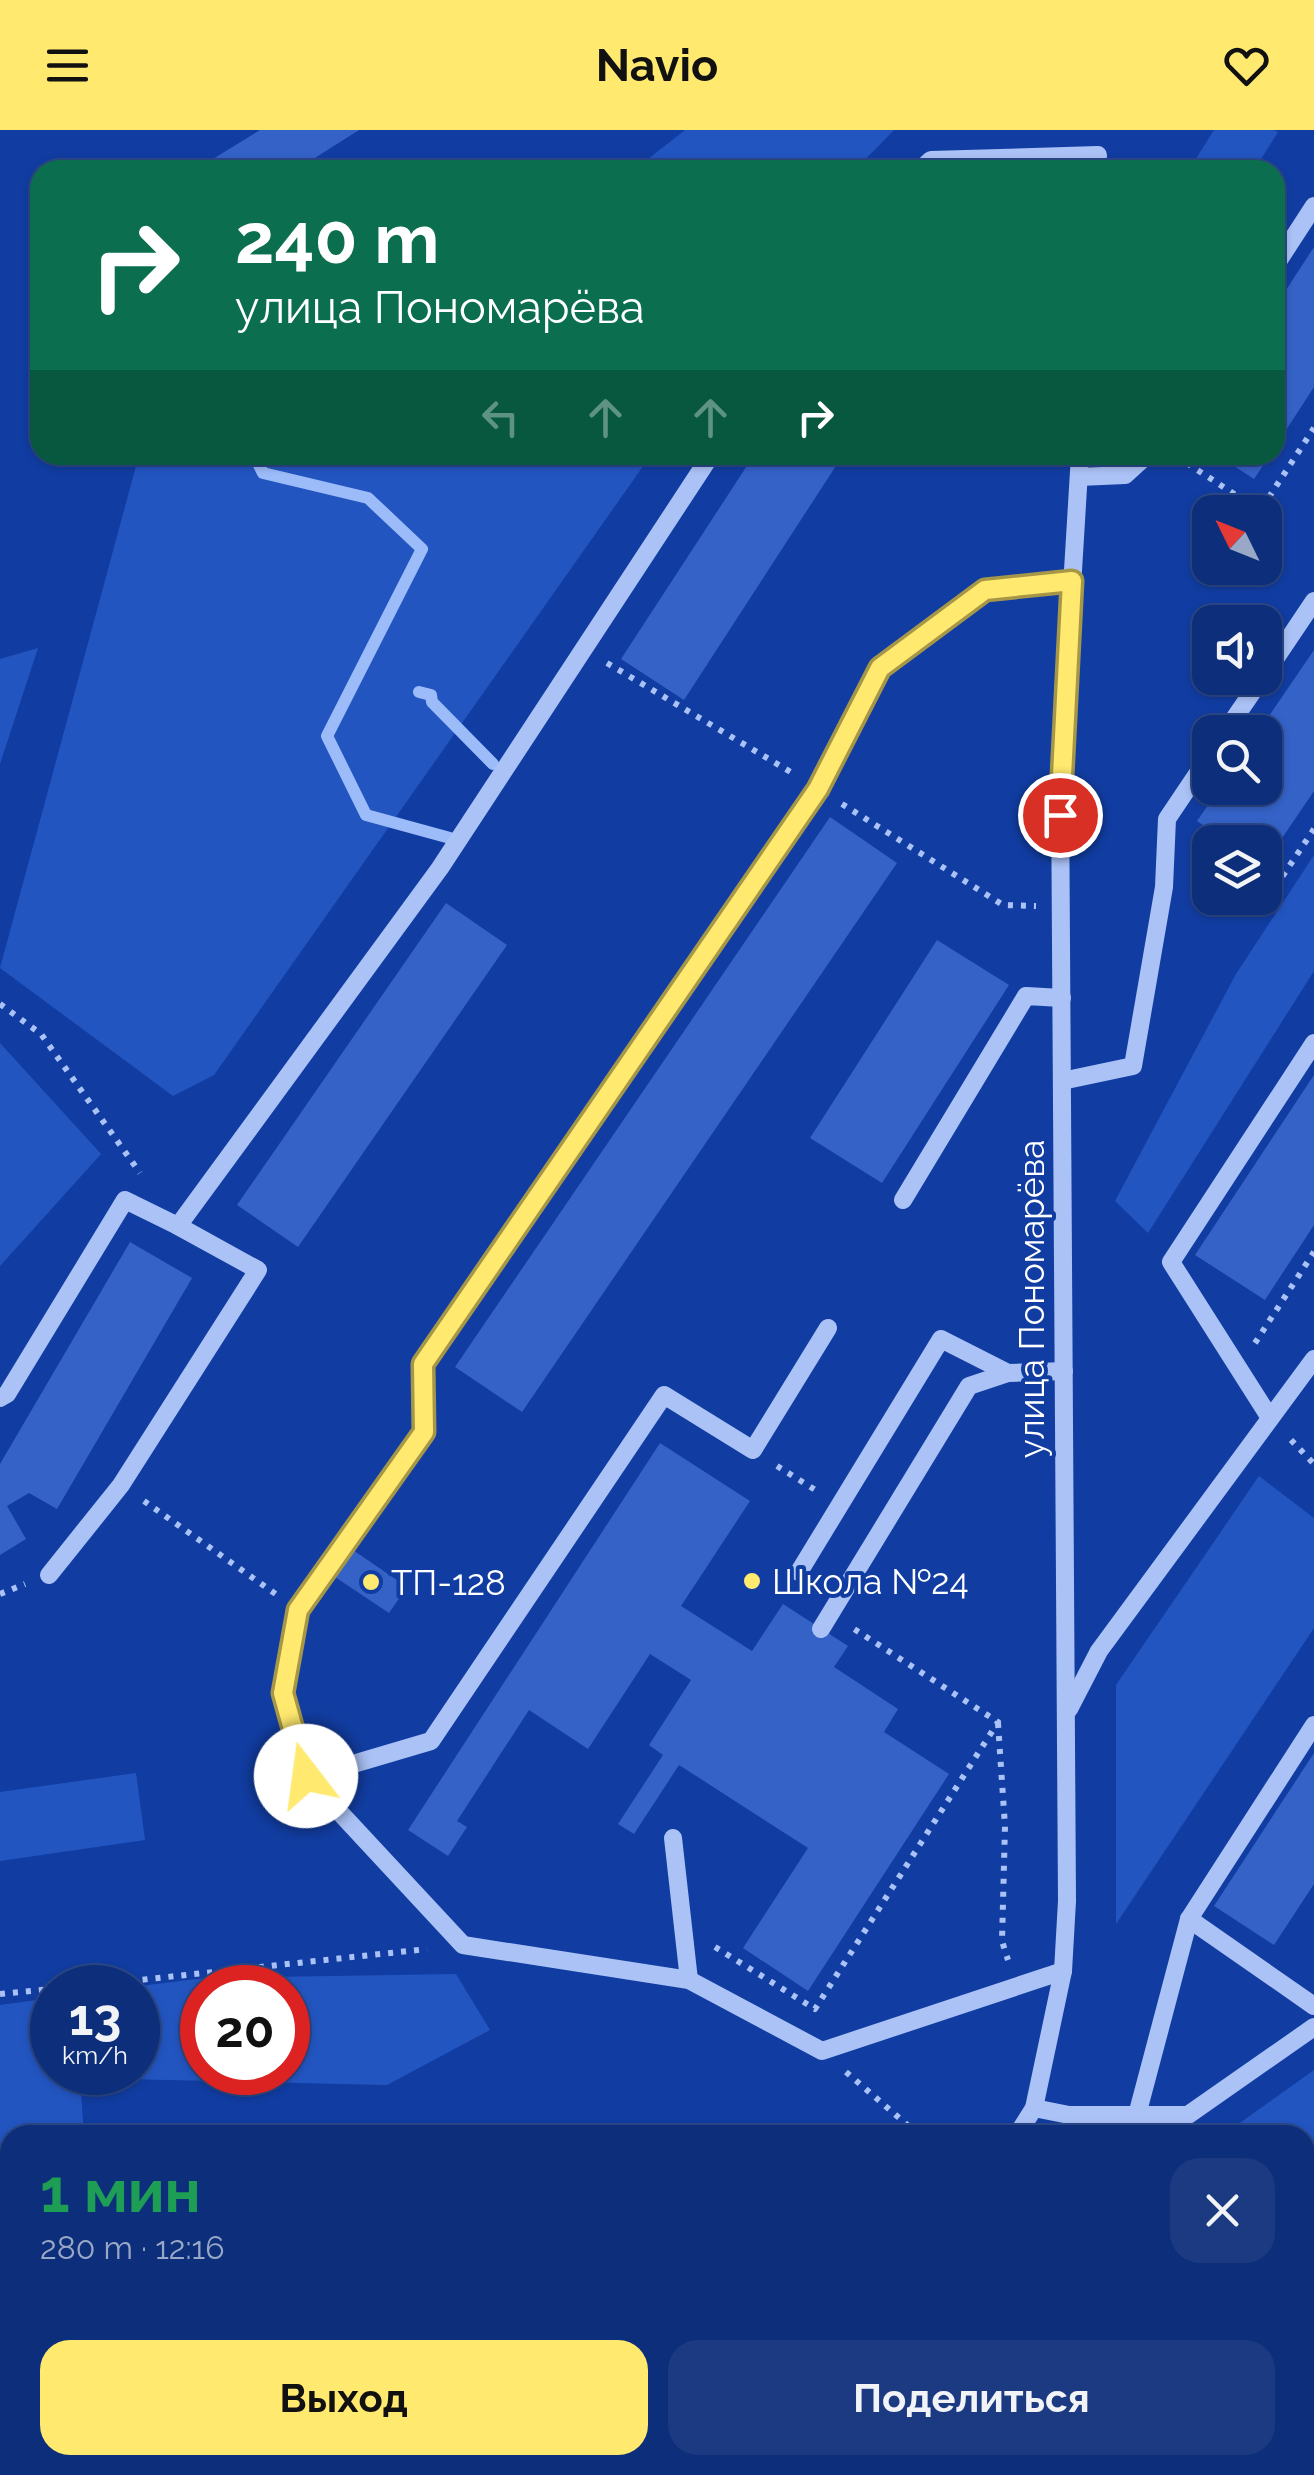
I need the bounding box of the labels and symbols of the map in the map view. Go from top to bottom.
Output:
north arrow [1192,495,1282,585]
pin [1018,773,1103,858]
street label: улица Пономарёва [1011,1140,1052,1458]
place label: Школа №24 [772,1561,969,1602]
place label: ТП-128 [391,1562,506,1603]
marker: Школа №24 [741,1570,763,1592]
marker: ТП-128 [360,1571,382,1593]
position arrow [254,1724,358,1828]
speed limit sign: 20 [180,1965,310,2095]

